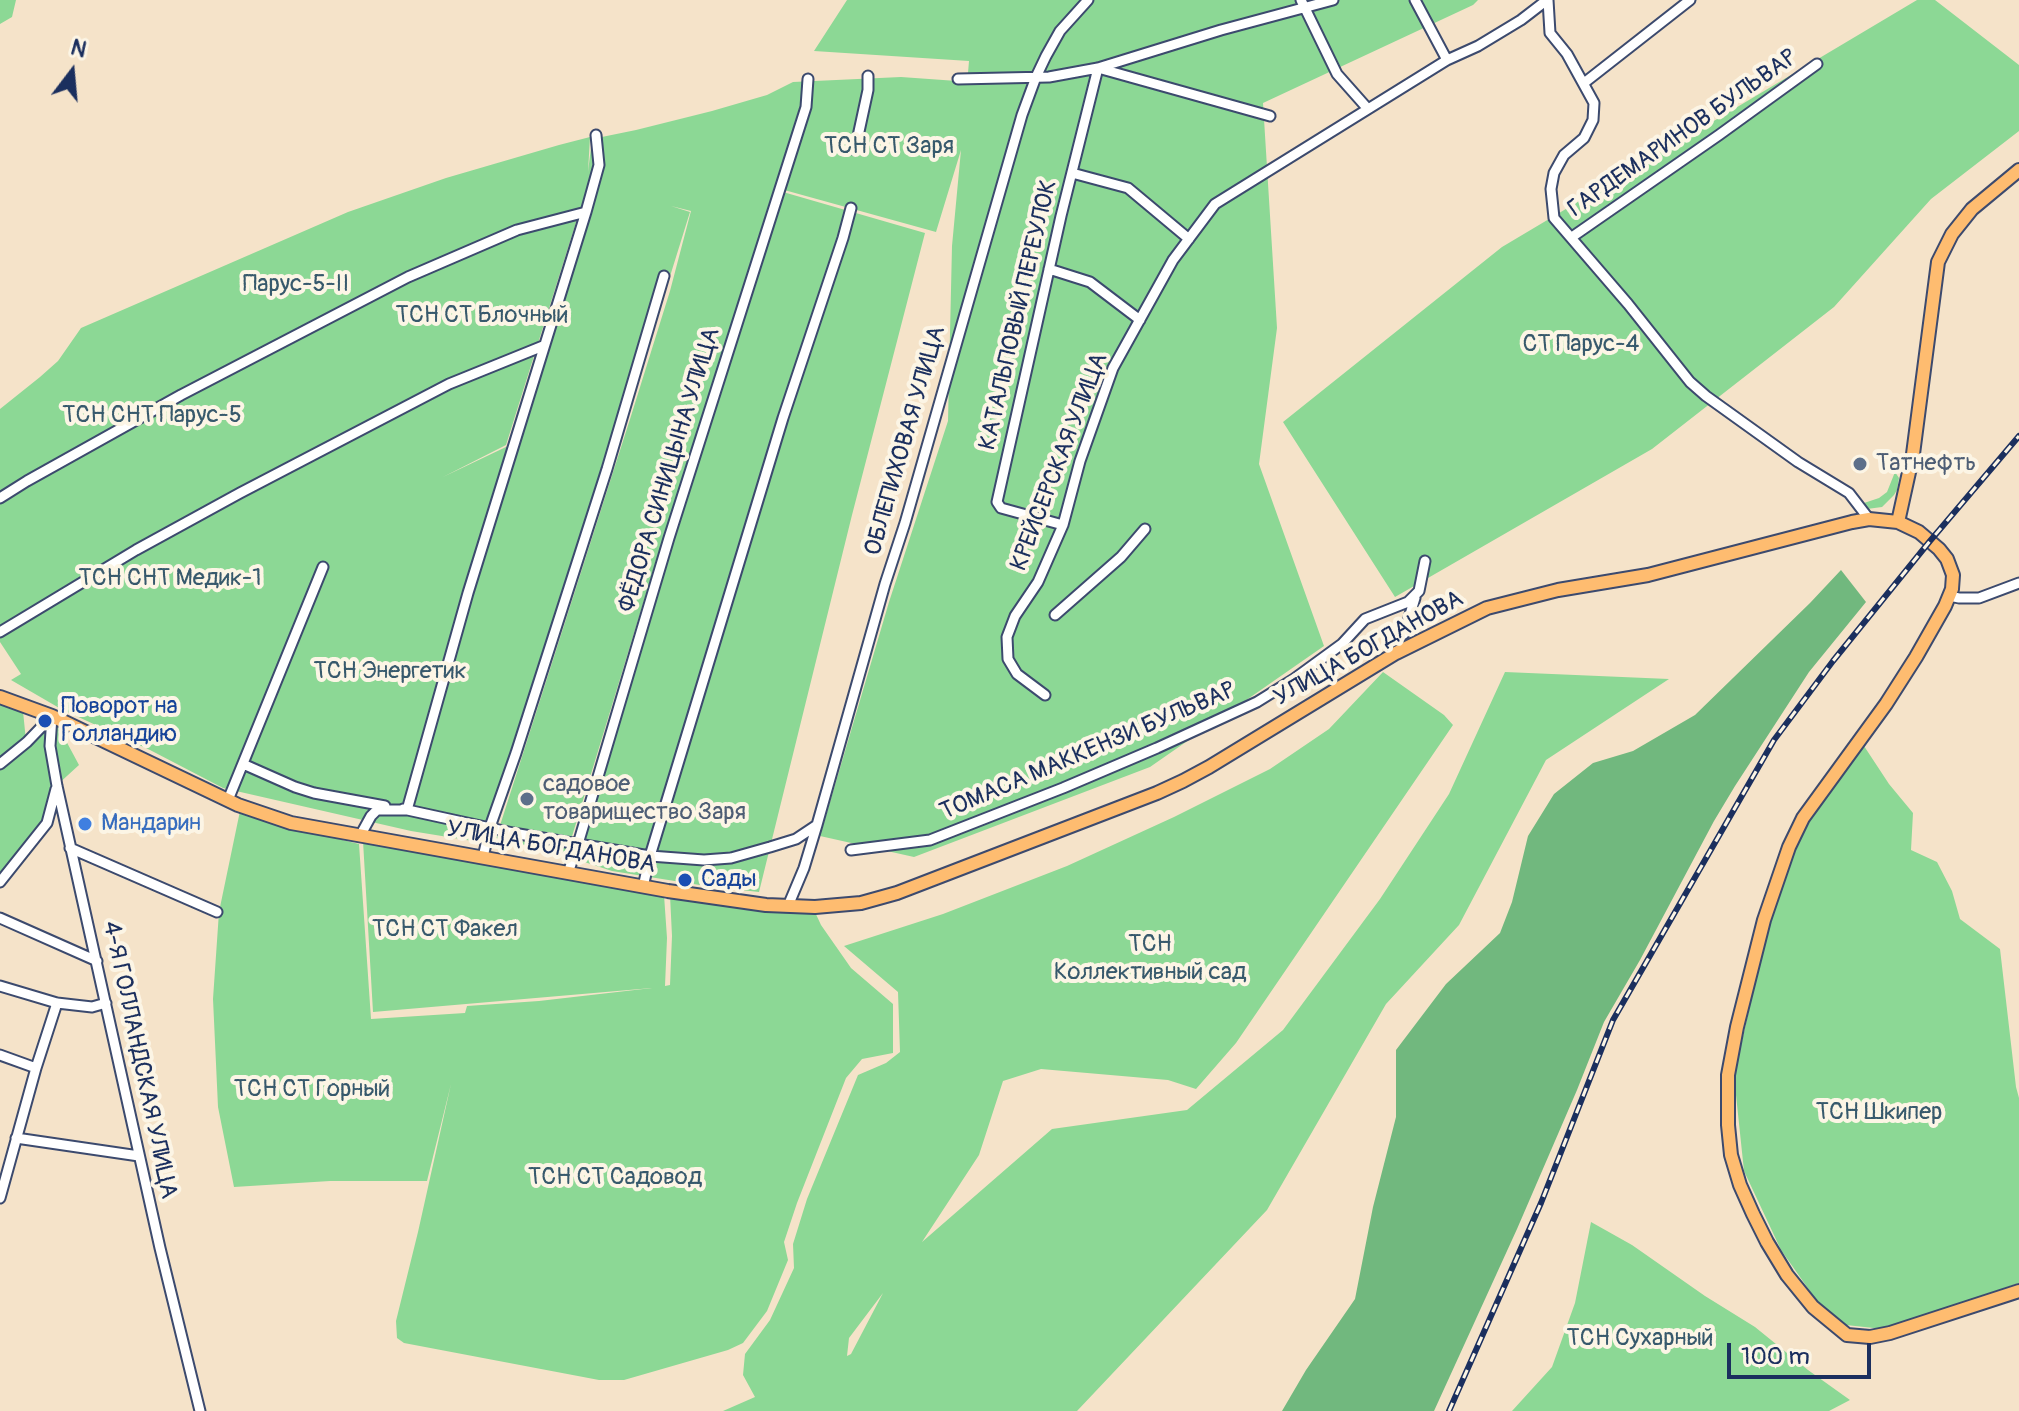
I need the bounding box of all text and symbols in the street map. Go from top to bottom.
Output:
north arrow [32,32,112,112]
text: N [68,33,90,64]
street label: ГАРДЕМАРИНОВ БУЛЬВАР [1563,44,1803,224]
park label: ТСН СТ Заря [824,133,954,161]
street label: КАТАЛЬПОВЫЙ ПЕРЕУЛОК [974,177,1064,453]
park label: Парус-5-II [243,271,349,299]
park label: ТСН СТ Блочный [396,302,568,330]
street label: ОБЛЕПИХОВАЯ УЛИЦА [859,323,953,559]
street label: ФЁДОРА СИНИЦЫНА УЛИЦА [613,324,727,616]
park label: СТ Парус-4 [1523,331,1639,359]
street label: КРЕЙСЕРСКАЯ УЛИЦА [1005,349,1115,575]
park label: ТСН СНТ Парус-5 [62,402,242,430]
place label: Татнефть [1876,450,1976,478]
marker: Татнефть [1851,455,1869,473]
park label: ТСН СНТ Медик-1 [78,565,262,593]
street label: УЛИЦА БОГДАНОВА [1269,585,1469,713]
park label: ТСН Энергетик [313,658,467,686]
street label: ТОМАСА МАККЕНЗИ БУЛЬВАР [936,677,1240,827]
place label: Поворот на Голландию [61,693,178,749]
marker: Поворот на Голландию [36,712,54,730]
place label: садовое товарищество Заря [543,771,746,827]
marker: садовое товарищество Заря [518,790,536,808]
place label: Мандарин [101,810,201,838]
marker: Мандарин [76,815,94,833]
street label: УЛИЦА БОГДАНОВА [444,815,658,881]
place label: Сады [701,866,757,894]
marker: Сады [676,871,694,889]
park label: ТСН СТ Факел [372,916,518,944]
street label: 4-Я ГОЛЛАНДСКАЯ УЛИЦА [95,919,183,1201]
park label: ТСН Коллективный сад [1054,931,1246,987]
park label: ТСН СТ Горный [234,1076,390,1104]
park label: ТСН Шкипер [1816,1099,1942,1127]
park label: ТСН СТ Садовод [528,1164,702,1192]
park label: ТСН Сухарный [1567,1325,1713,1353]
scale bar [1731,1327,1875,1377]
text: 100 m [1741,1342,1810,1371]

